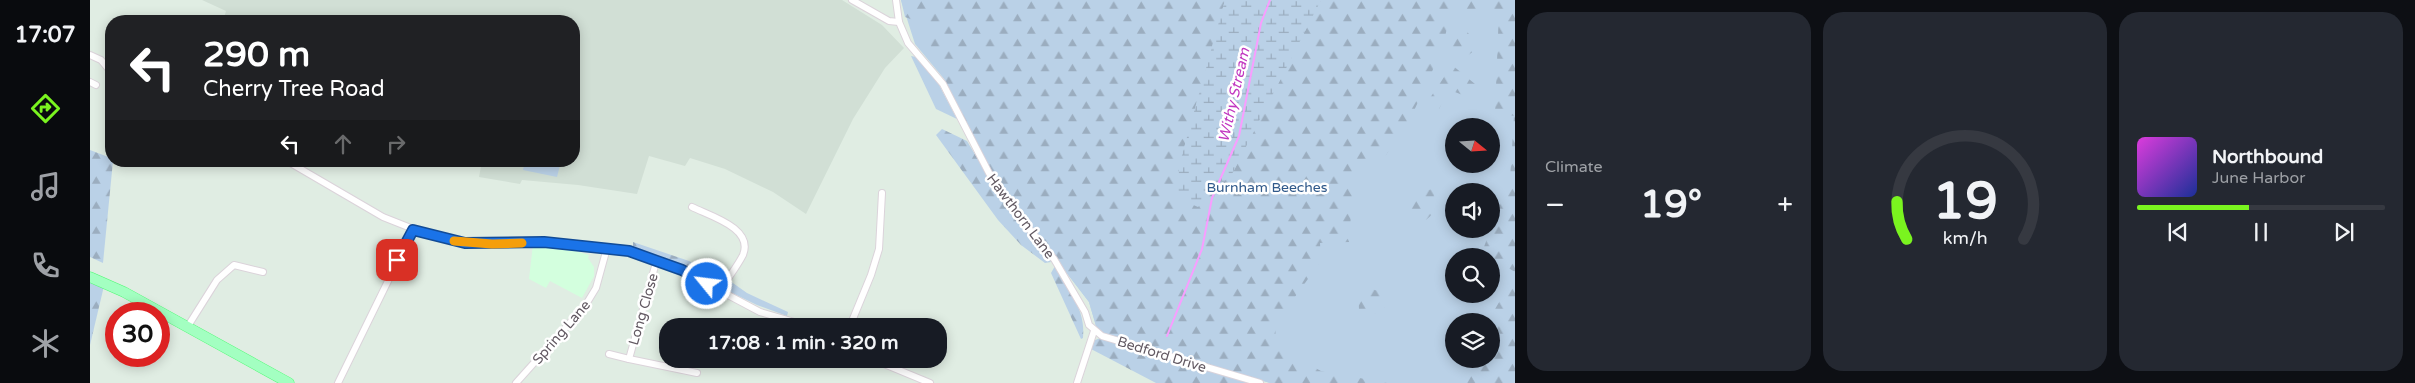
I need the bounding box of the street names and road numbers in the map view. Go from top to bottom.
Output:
street label: Hawthorn Lane [983,170,1058,262]
street label: Long Close [625,271,662,347]
street label: Spring Lane [529,297,594,368]
street label: Bedford Drive [1115,333,1208,376]

